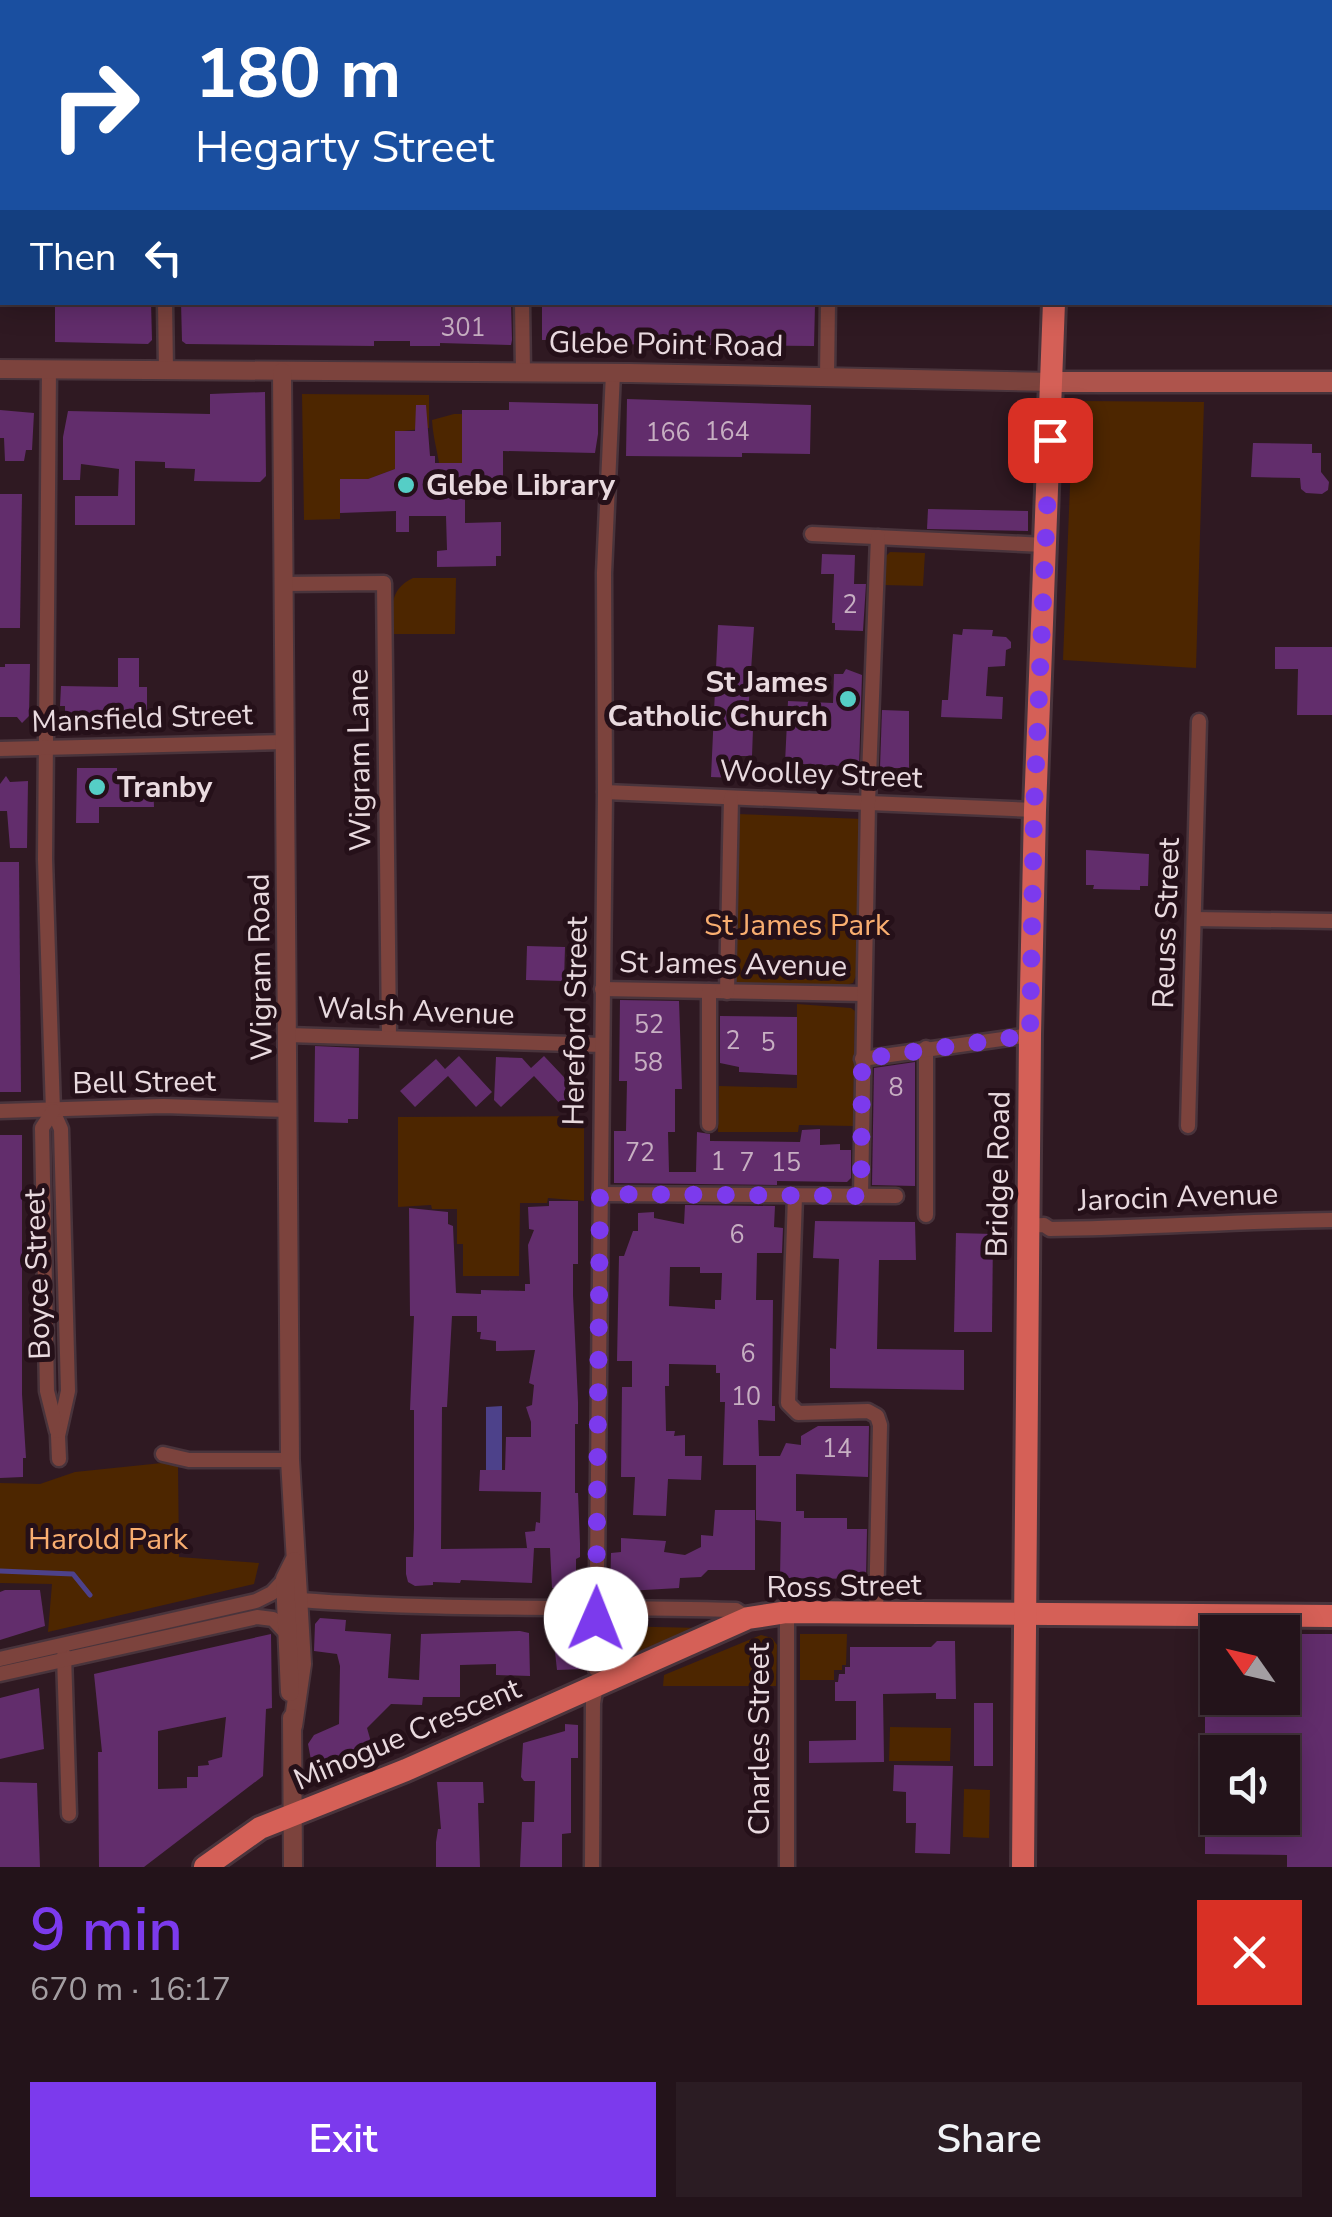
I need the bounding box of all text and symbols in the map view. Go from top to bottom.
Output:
text: 180 m [195,26,401,122]
icon: right [30,40,160,170]
text: Hegarty Street [195,117,494,178]
icon: left [136,230,191,285]
text: Then [30,232,116,283]
house number: 301 [440,311,486,345]
street label: Glebe Point Road [548,322,784,367]
pin [1008,398,1093,483]
icon: arrive [1023,413,1078,468]
house number: 164 [704,415,750,449]
house number: 166 [645,416,691,450]
place label: Glebe Library [426,465,615,506]
marker: Glebe Library [395,474,417,496]
house number: 2 [842,588,858,622]
place label: St James Catholic Church [607,662,828,737]
street label: Wigram Lane [337,668,382,852]
marker: St James Catholic Church [837,688,859,710]
street label: Mansfield Street [31,694,254,743]
street label: Woolley Street [719,750,924,799]
place label: Tranby [117,767,213,808]
marker: Tranby [86,776,108,798]
street label: Reuss Street [1143,836,1190,1009]
street label: Wigram Road [238,873,283,1061]
park label: St James Park [704,905,891,946]
street label: Hereford Street [553,916,598,1126]
street label: St James Avenue [619,942,847,987]
street label: Walsh Avenue [317,988,515,1035]
house number: 52 [634,1008,664,1042]
house number: 2 [725,1024,741,1058]
house number: 5 [760,1026,776,1060]
house number: 58 [633,1046,663,1080]
street label: Bell Street [72,1061,217,1104]
house number: 8 [888,1071,904,1105]
street label: Bridge Road [977,1090,1020,1258]
house number: 72 [625,1136,655,1170]
house number: 1 [710,1145,726,1179]
house number: 7 [739,1146,755,1180]
house number: 15 [771,1146,801,1180]
street label: Jarocin Avenue [1076,1174,1279,1222]
street label: Boyce Street [14,1187,61,1360]
house number: 6 [729,1218,745,1252]
house number: 6 [740,1337,756,1371]
house number: 10 [731,1380,761,1414]
house number: 14 [822,1432,852,1466]
park label: Harold Park [28,1519,189,1560]
street label: Ross Street [766,1565,922,1608]
position arrow [544,1567,648,1671]
north arrow [1200,1615,1300,1715]
map controls [1200,1615,1300,1835]
street label: Charles Street [739,1642,780,1835]
street label: Minogue Crescent [288,1668,527,1801]
button: sound [1200,1735,1300,1835]
text: 9 min [30,1889,183,1971]
button: close [1197,1900,1302,2005]
text: 670 m · 16:17 [30,1968,231,2011]
button: Exit [30,2082,656,2197]
button: Share [676,2082,1302,2197]

